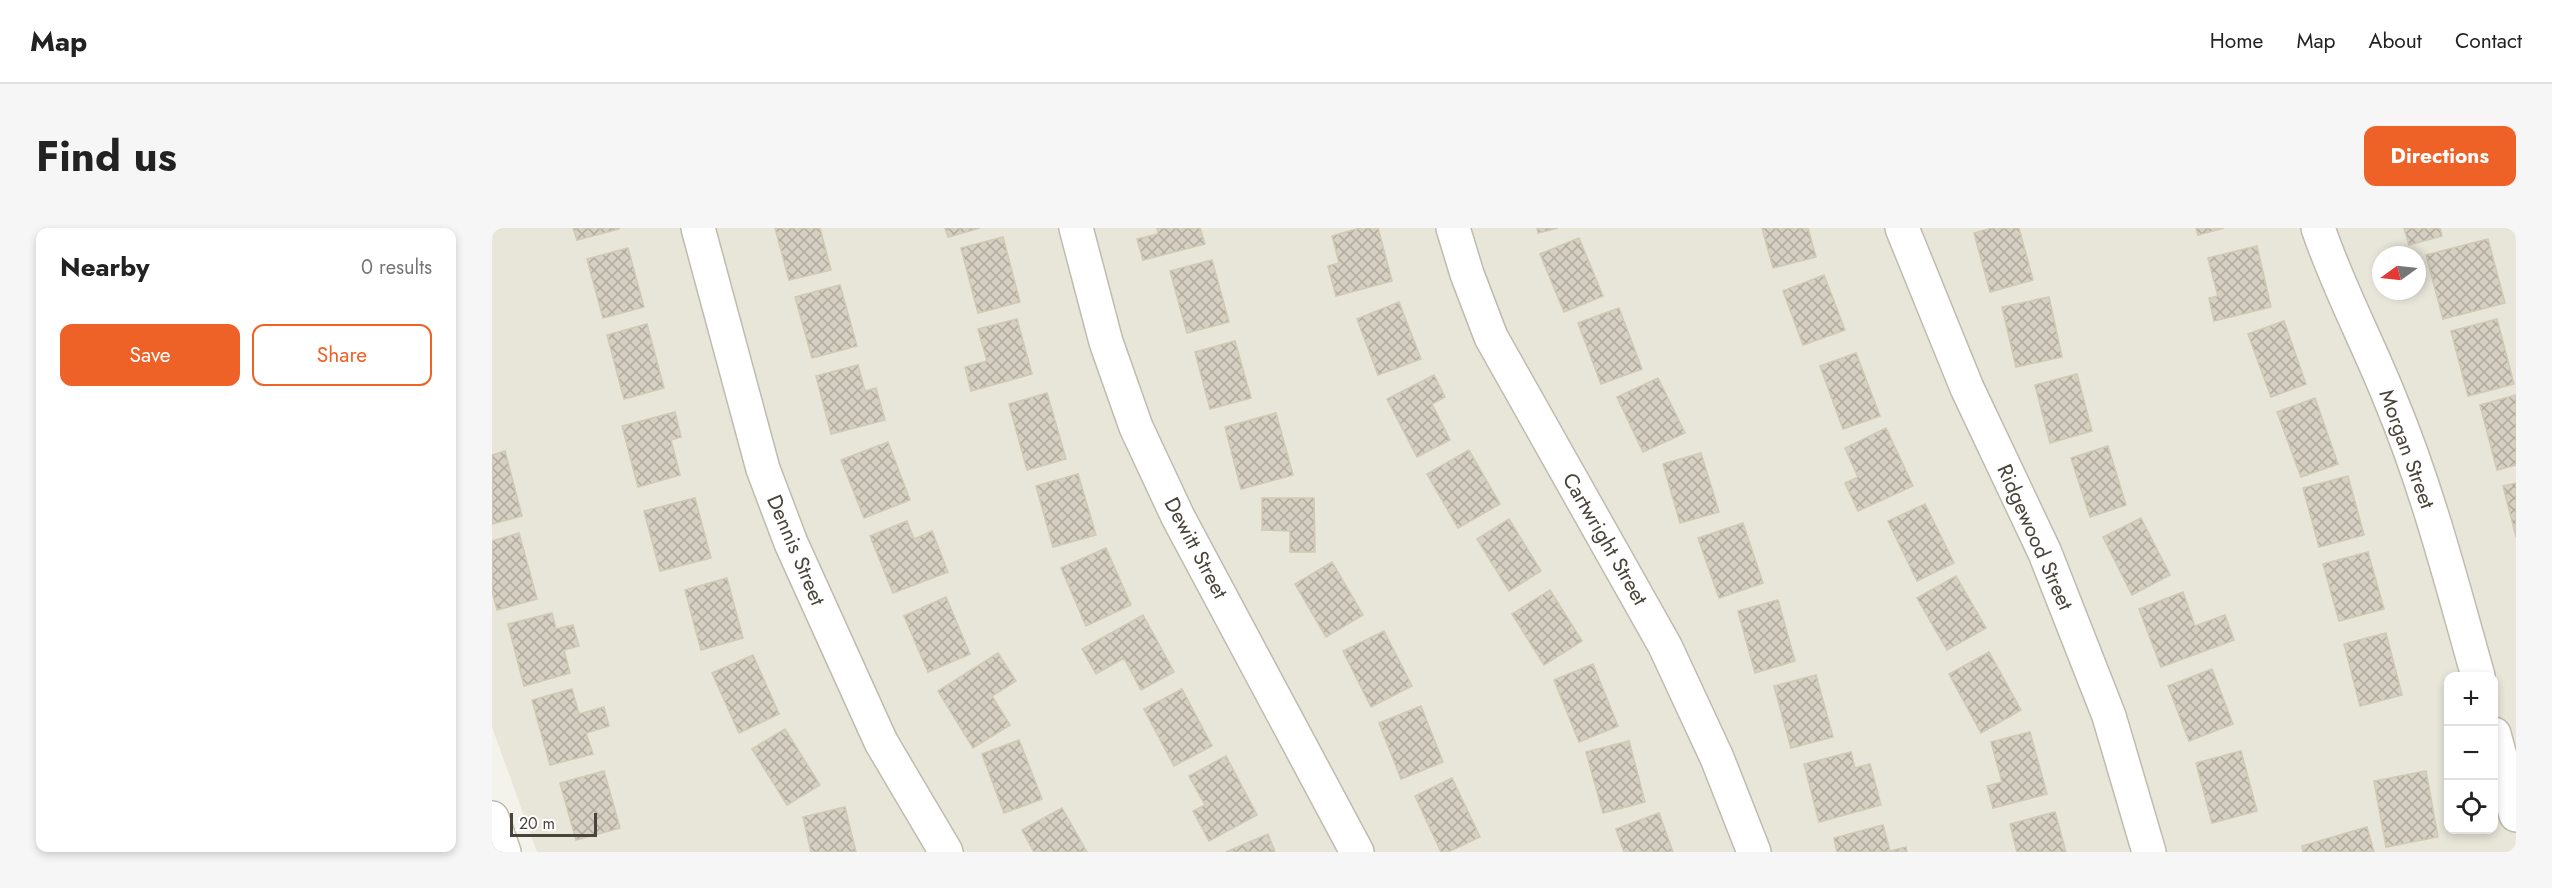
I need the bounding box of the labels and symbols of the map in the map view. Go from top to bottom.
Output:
north arrow [2372,246,2426,300]
street label: Morgan Street [2372,385,2442,513]
street label: Ridgewood Street [1989,459,2081,615]
street label: Cartwright Street [1555,467,1655,611]
street label: Dennis Street [759,490,833,610]
street label: Dewitt Street [1157,492,1235,604]
scale bar [510,810,597,838]

